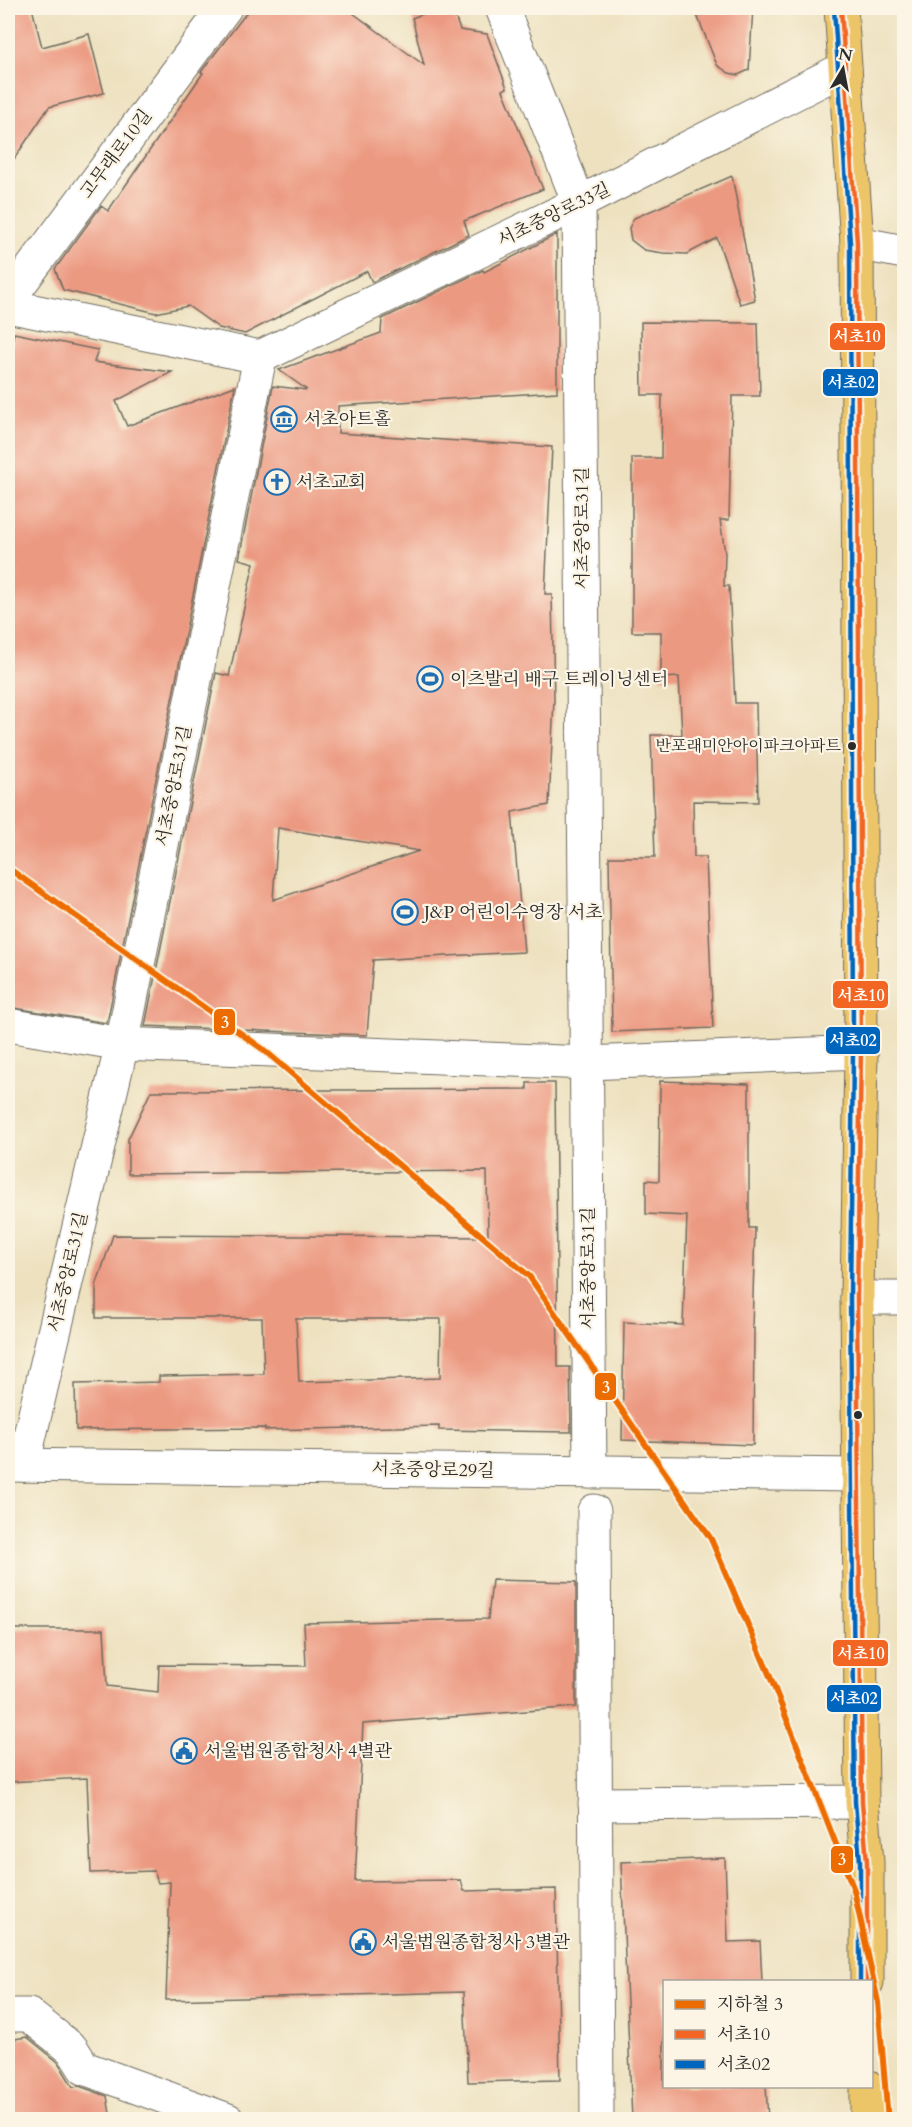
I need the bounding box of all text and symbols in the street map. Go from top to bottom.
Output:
north arrow [813,39,873,99]
text: N [837,43,854,67]
street label: 고무래로10길 [74,104,158,204]
street label: 서초중앙로33길 [493,177,615,253]
line badge: 서초10 [829,322,886,351]
text: 서초10 [833,326,881,348]
line badge: 서초02 [822,368,879,397]
text: 서초02 [827,372,875,394]
museum icon: 서초아트홀 [269,404,299,434]
place label: 서초아트홀 [304,407,391,432]
church icon: 서초교회 [262,467,292,497]
street label: 서초중앙로31길 [570,467,595,589]
place label: 서초교회 [296,470,366,495]
sports icon: 이츠발리 배구 트레이닝센터 [415,664,445,694]
place label: 이츠발리 배구 트레이닝센터 [450,667,668,692]
street label: 서초중앙로31길 [150,723,198,849]
place label: 반포래미안아이파크아파트 [656,735,842,757]
marker: 반포래미안아이파크아파트 [846,740,858,752]
sports icon: J&P 어린이수영장 서초 [390,897,420,927]
place label: J&P 어린이수영장 서초 [421,900,603,925]
line badge: 서초10 [832,980,889,1009]
text: 서초10 [837,985,885,1007]
line badge: 3 [213,1008,236,1036]
text: 3 [221,1012,229,1034]
line badge: 서초02 [825,1026,881,1055]
text: 서초02 [829,1030,877,1052]
street label: 서초중앙로31길 [576,1207,601,1329]
street label: 서초중앙로31길 [42,1209,94,1335]
line badge: 3 [594,1372,617,1401]
text: 3 [602,1377,610,1399]
unlabelled marker [852,1409,864,1421]
street label: 서초중앙로29길 [371,1456,495,1484]
line badge: 서초10 [832,1639,889,1667]
text: 서초10 [837,1643,885,1665]
line badge: 서초02 [826,1684,882,1713]
text: 서초02 [830,1688,878,1710]
public building icon: 서울법원종합청사 4별관 [169,1736,199,1766]
place label: 서울법원종합청사 4별관 [204,1739,393,1764]
line badge: 3 [830,1845,854,1874]
text: 3 [838,1849,846,1871]
public building icon: 서울법원종합청사 3별관 [348,1927,378,1957]
place label: 서울법원종합청사 3별관 [382,1930,571,1955]
legend [663,1980,873,2088]
text: 지하철 3 [717,1992,783,2017]
text: 서초10 [717,2022,770,2047]
text: 서초02 [717,2052,770,2077]

